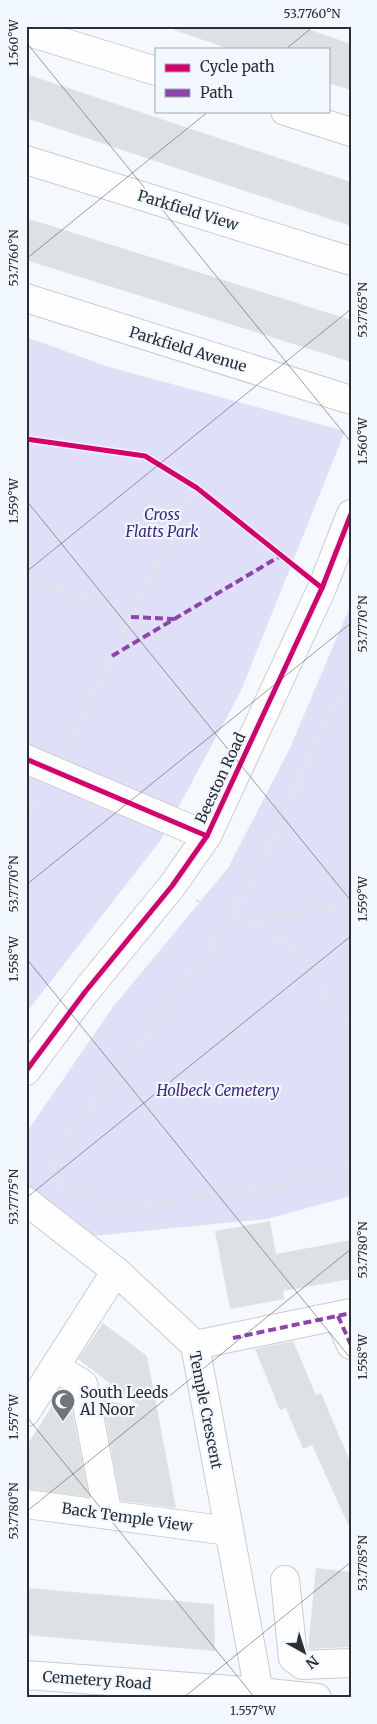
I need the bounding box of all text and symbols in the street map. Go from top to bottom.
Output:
text: 53.7760°N [284,6,341,21]
text: 1.560°W [6,18,21,67]
legend [155,48,330,112]
text: Cycle path [200,57,275,76]
text: Path [200,83,233,102]
street label: Parkfield View [135,186,241,234]
text: 53.7760°N [6,229,21,287]
text: 53.7765°N [355,281,370,338]
street label: Parkfield Avenue [127,322,249,376]
text: 1.560°W [355,416,370,465]
text: 1.559°W [6,477,21,524]
park label: Cross Flatts Park [124,505,199,541]
text: 53.7770°N [355,595,370,652]
street label: Beeston Road [191,730,249,826]
text: 53.7770°N [6,855,21,912]
text: 1.559°W [355,875,370,922]
text: 1.558°W [6,935,21,982]
park label: Holbeck Cemetery [155,1081,280,1100]
text: 53.7775°N [6,1168,21,1225]
text: 53.7780°N [355,1221,370,1279]
text: 1.558°W [355,1333,370,1380]
street label: Temple Crescent [185,1349,227,1471]
place label: South Leeds Al Noor [79,1383,168,1419]
mosque icon: South Leeds Al Noor [50,1388,76,1422]
text: 1.557°W [6,1393,21,1440]
text: 53.7780°N [6,1482,21,1540]
street label: Back Temple View [60,1498,194,1536]
text: 53.7785°N [355,1534,370,1591]
north arrow [280,1626,330,1676]
text: N [302,1652,322,1673]
street label: Cemetery Road [42,1667,152,1693]
text: 1.557°W [230,1703,277,1718]

